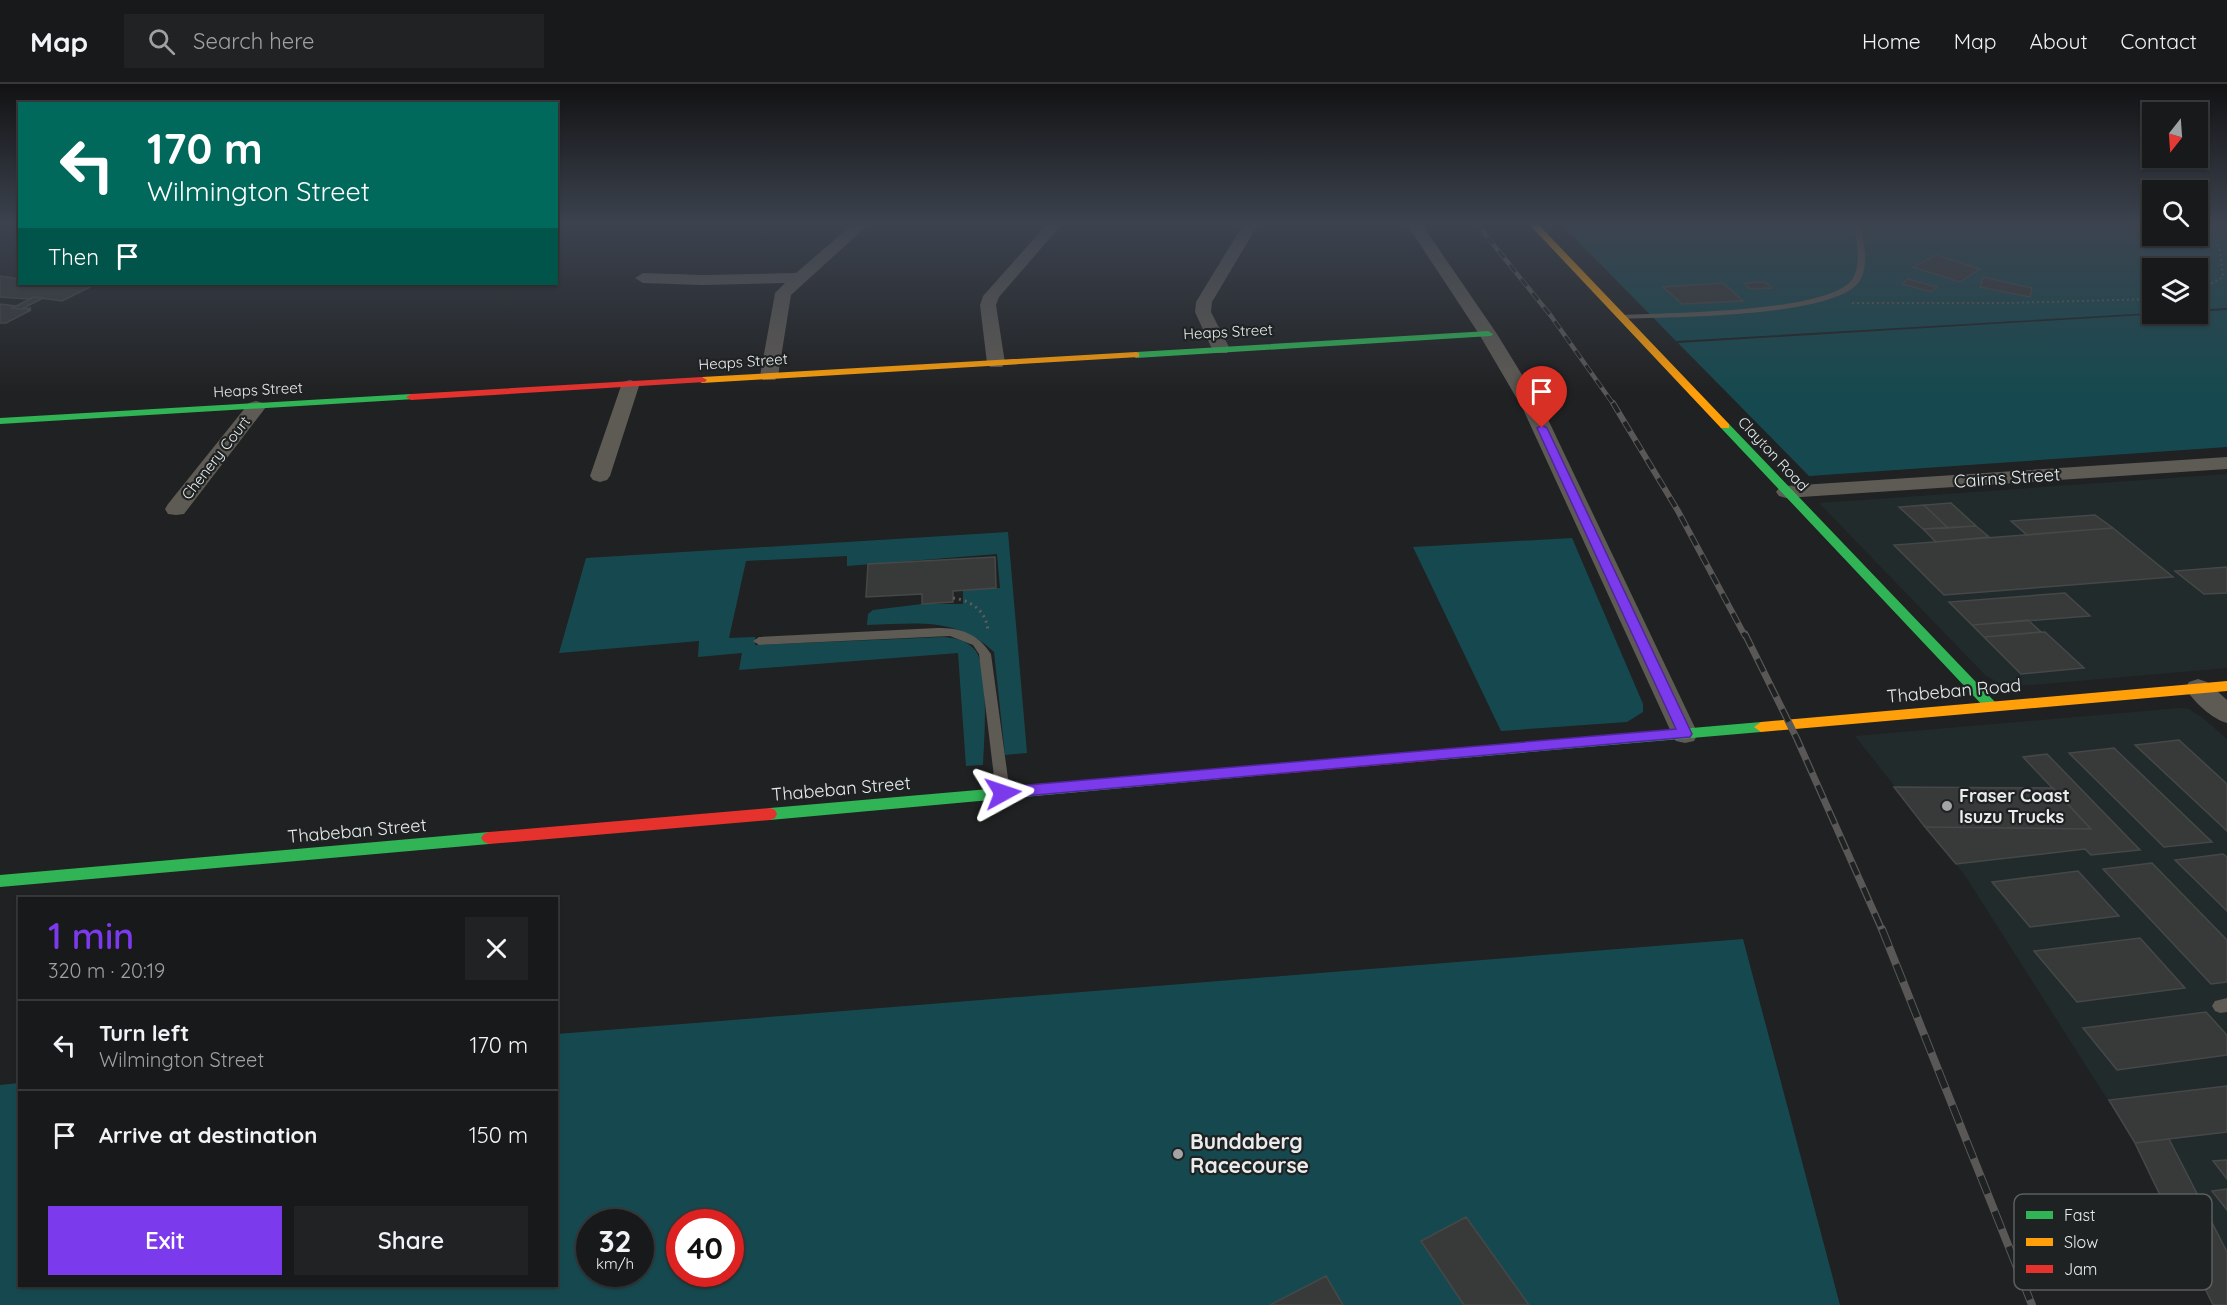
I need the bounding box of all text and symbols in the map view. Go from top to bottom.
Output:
search box [124,14,544,68]
text: Map [30,24,88,59]
icon: search [145,25,178,58]
text: Search here [193,27,315,55]
text: Home [1862,28,1921,54]
text: Map [1954,28,1997,54]
text: About [2030,28,2088,54]
text: Contact [2121,28,2197,54]
north arrow [2142,102,2208,168]
map controls [2142,102,2208,324]
text: 170 m [147,122,263,175]
icon: left [48,126,126,204]
text: Wilmington Street [147,174,370,208]
button: search [2142,180,2208,246]
icon: arrive [111,240,144,273]
text: Then [48,243,99,271]
button: layers [2142,258,2208,324]
street label: Heaps Street [1183,320,1273,343]
street label: Heaps Street [698,349,788,374]
pin [1516,366,1567,428]
icon: arrive [1525,375,1558,408]
street label: Heaps Street [213,378,303,401]
street label: Chenery Court [177,412,254,503]
street label: Clayton Road [1734,412,1813,495]
street label: Cairns Street [1953,462,2061,493]
street label: Thabeban Road [1886,673,2022,708]
position arrow [971,761,1035,825]
street label: Thabeban Street [771,771,911,806]
place label: Fraser Coast Isuzu Trucks [1959,784,2070,828]
marker: Fraser Coast Isuzu Trucks [1940,799,1954,813]
street label: Thabeban Street [287,813,427,848]
text: 1 min [48,913,134,958]
button: close [465,917,528,980]
text: 320 m · 20:19 [48,958,165,983]
text: Turn left [99,1019,189,1047]
icon: left [48,1029,81,1062]
text: 170 m [469,1031,528,1059]
text: Wilmington Street [99,1047,264,1072]
icon: arrive [48,1119,81,1152]
text: Arrive at destination [99,1121,317,1149]
text: 150 m [469,1121,528,1149]
place label: Bundaberg Racecourse [1190,1128,1309,1178]
marker: Bundaberg Racecourse [1171,1147,1185,1161]
legend [2014,1194,2212,1290]
text: Fast [2064,1205,2095,1225]
button: Exit [48,1206,282,1275]
button: Share [294,1206,528,1275]
speed limit sign: 40 [666,1209,744,1287]
text: 32 [598,1222,632,1260]
text: Slow [2064,1232,2098,1252]
text: km/h [596,1254,634,1273]
text: Jam [2064,1259,2097,1279]

